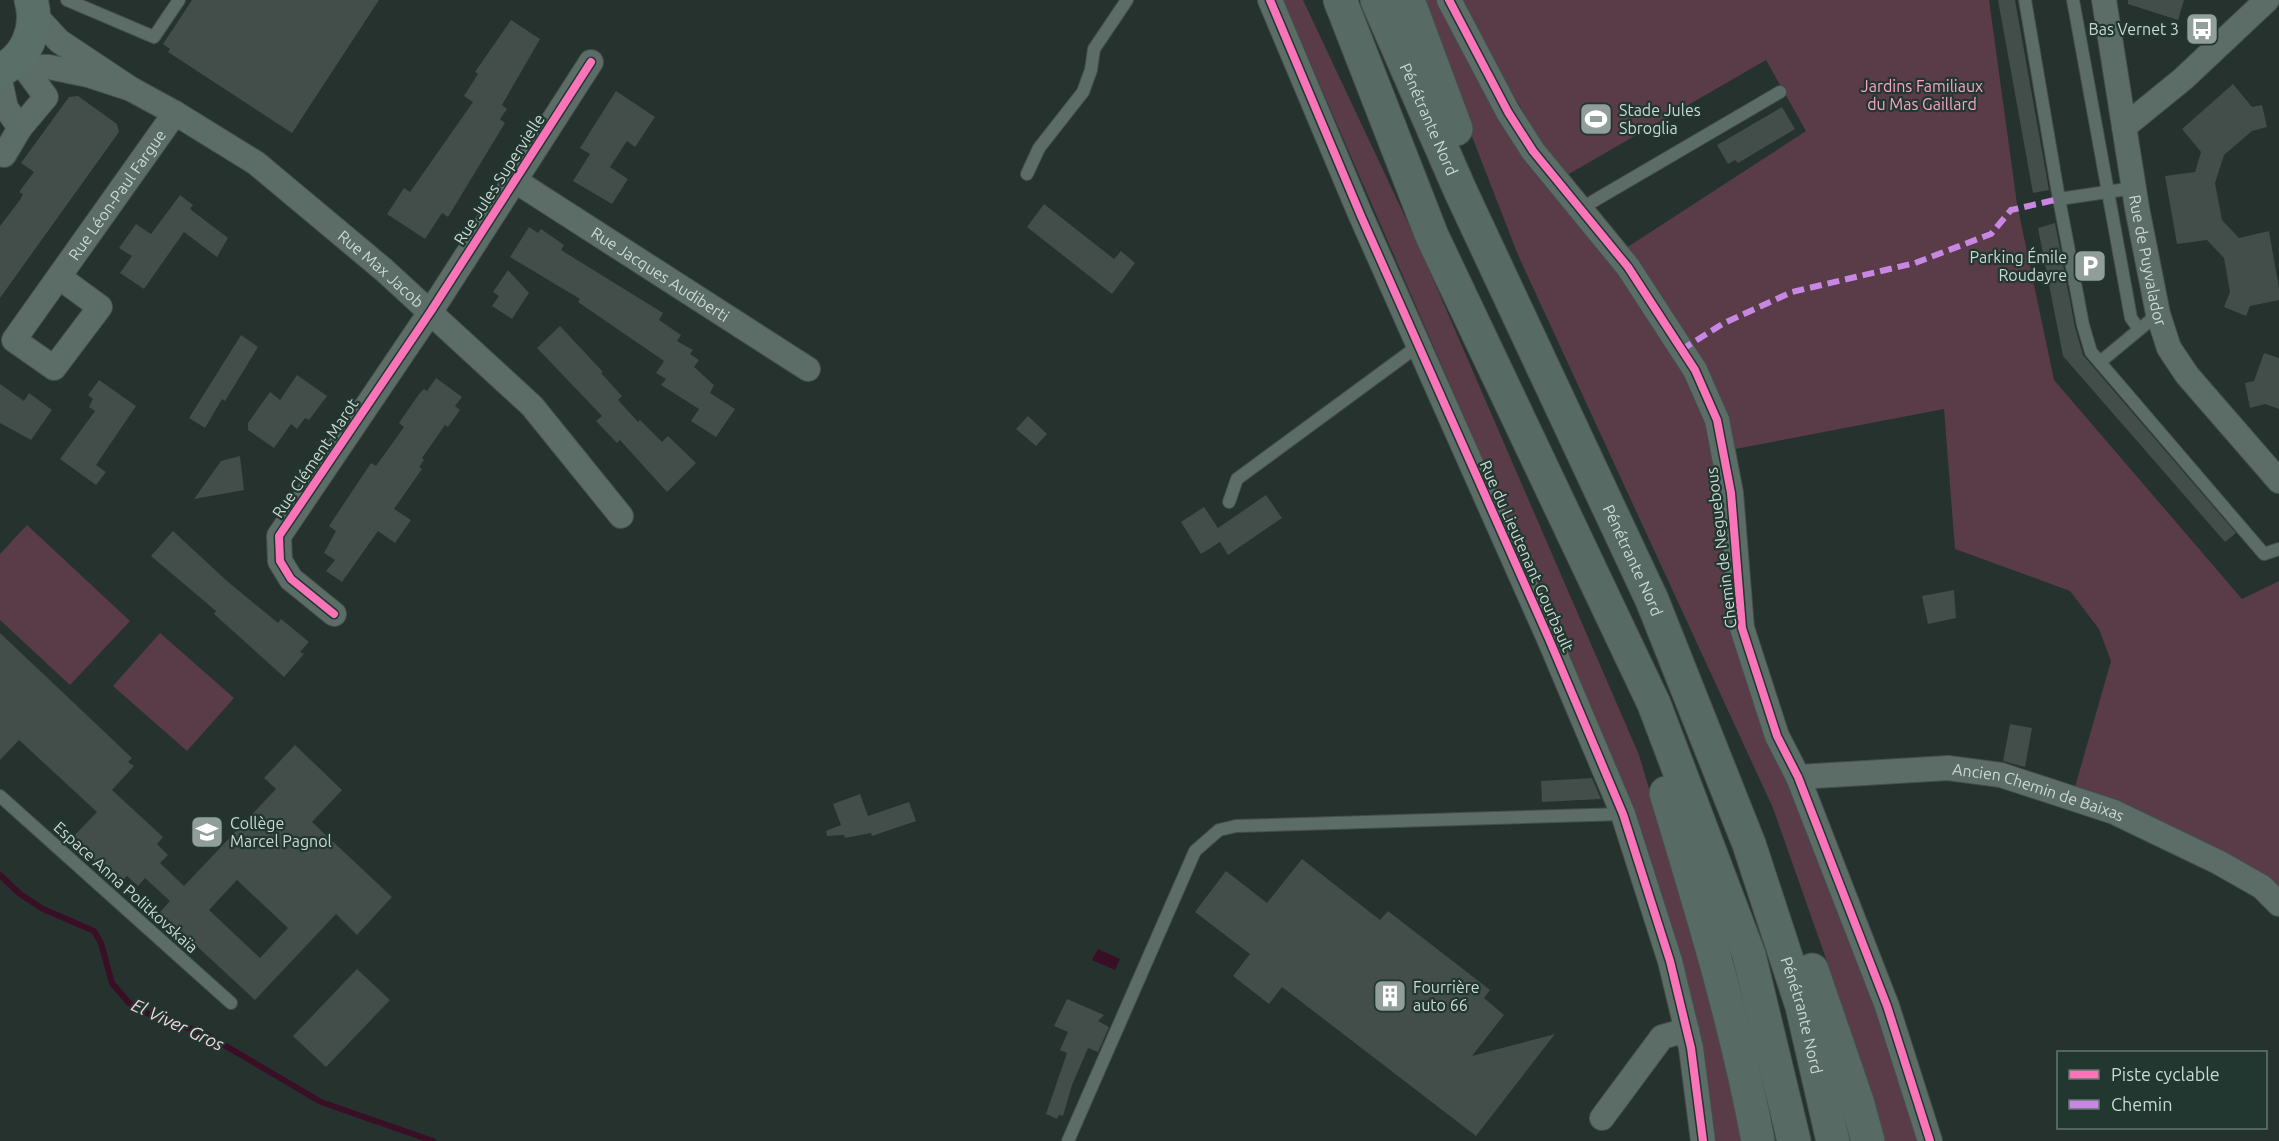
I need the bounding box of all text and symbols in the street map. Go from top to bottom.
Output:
bus stop icon: Bas Vernet 3 [2184,11,2220,47]
place label: Bas Vernet 3 [2089,20,2179,38]
street label: Pénétrante Nord [1397,60,1461,178]
park label: Jardins Familiaux du Mas Gaillard [1861,77,1983,113]
sports icon: Stade Jules Sbroglia [1578,101,1614,137]
place label: Stade Jules Sbroglia [1619,101,1701,137]
street label: Rue Jules Supervielle [450,110,548,248]
street label: Rue Léon-Paul Fargue [65,126,169,264]
street label: Rue de Puyvalador [2126,193,2170,328]
street label: Rue Jacques Audiberti [588,223,733,325]
street label: Rue Max Jacob [334,227,427,311]
place label: Parking Émile Roudayre [1970,246,2067,284]
parking icon: Parking Émile Roudayre [2072,248,2108,284]
street label: Rue Clément Marot [268,394,362,521]
street label: Rue du Lieutenant Gourbault [1477,457,1578,655]
street label: Chemin de Neguebous [1702,466,1740,630]
street label: Pénétrante Nord [1600,502,1666,619]
street label: Ancien Chemin de Baixas [1951,760,2127,825]
school or university icon: Collège Marcel Pagnol [189,814,225,850]
place label: Collège Marcel Pagnol [230,814,332,850]
street label: Espace Anna Politkovskaïa [50,818,202,956]
street label: Pénétrante Nord [1777,954,1826,1076]
building icon: Fourrière auto 66 [1372,978,1408,1014]
place label: Fourrière auto 66 [1413,978,1480,1014]
water label: El Viver Gros [129,994,228,1054]
legend [2057,1051,2267,1129]
text: Piste cyclable [2111,1064,2220,1084]
text: Chemin [2111,1094,2172,1114]

